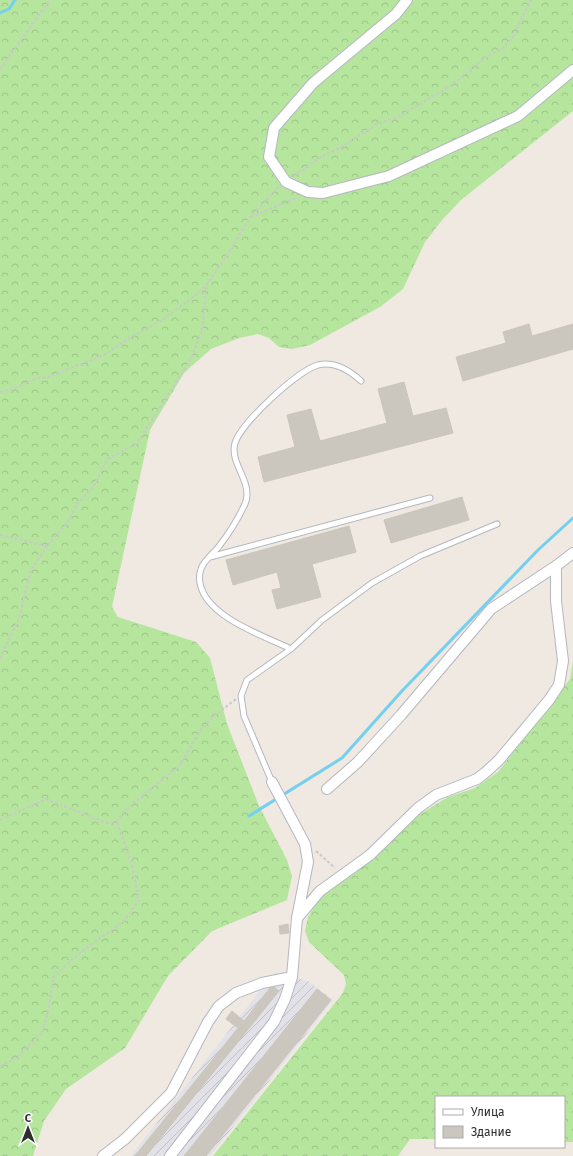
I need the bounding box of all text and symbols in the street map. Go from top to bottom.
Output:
legend [435,1096,565,1148]
text: Улица [471,1105,505,1119]
north arrow [8,1108,48,1148]
text: С [25,1112,32,1125]
text: Здание [471,1125,511,1139]

